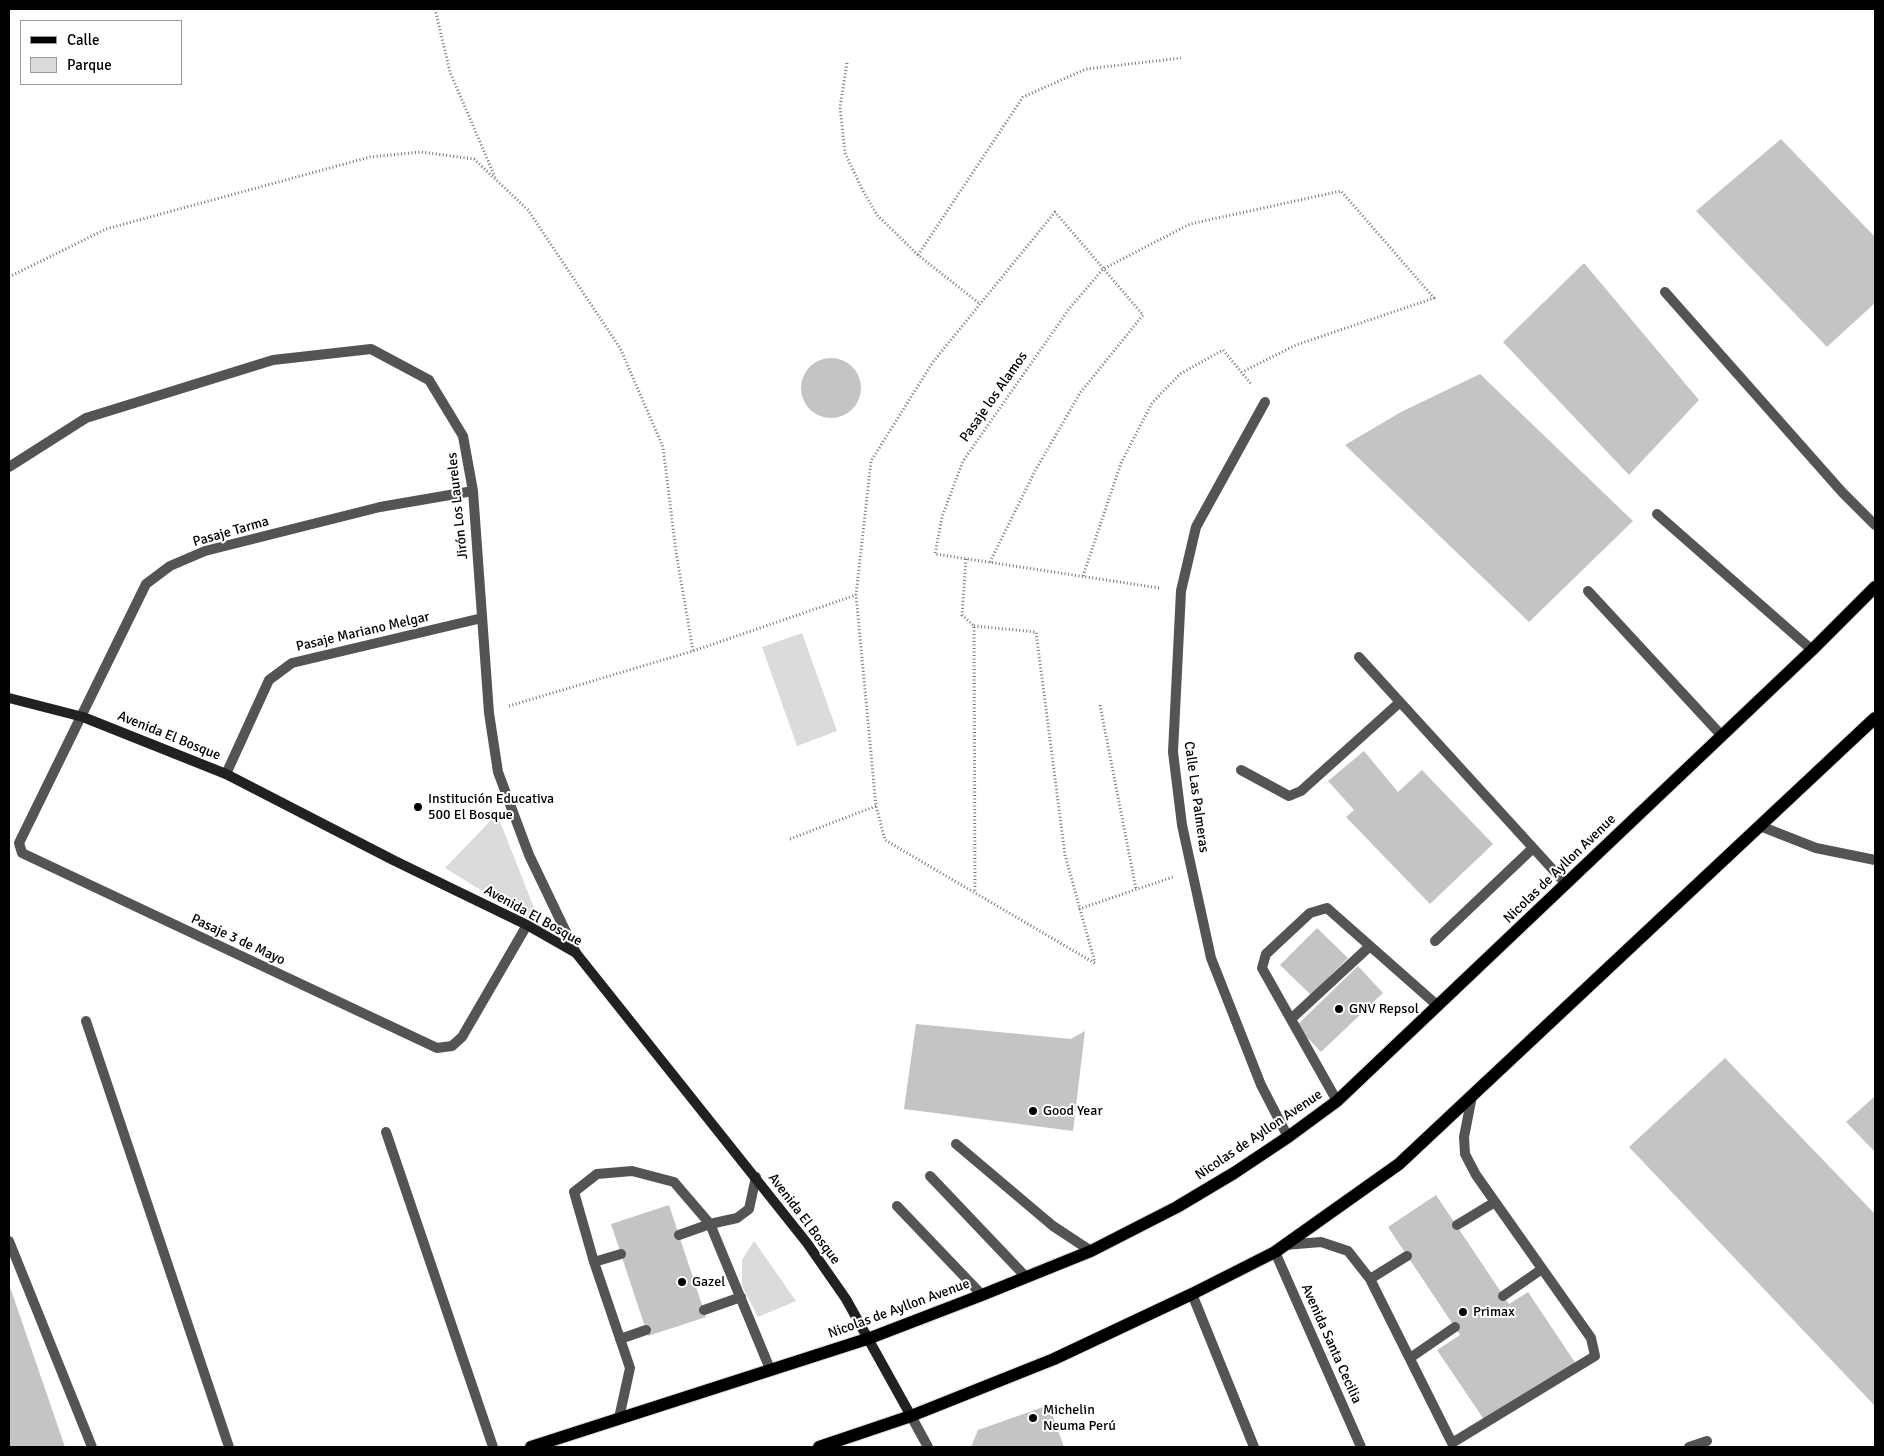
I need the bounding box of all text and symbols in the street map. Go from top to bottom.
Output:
legend [20,20,182,85]
text: Calle [67,31,100,49]
text: Parque [67,56,112,74]
street label: Pasaje los Alamos [957,349,1031,445]
street label: Jirón Los Laureles [444,452,472,560]
street label: Pasaje Tarma [191,513,271,551]
street label: Pasaje Mariano Melgar [295,608,431,656]
street label: Avenida El Bosque [115,708,223,764]
street label: Calle Las Palmeras [1180,740,1212,854]
place label: Institución Educativa 500 El Bosque [428,791,554,824]
marker: Institución Educativa 500 El Bosque [412,801,424,813]
street label: Nicolas de Ayllon Avenue [1500,811,1620,927]
street label: Avenida El Bosque [481,882,585,950]
street label: Pasaje 3 de Mayo [188,911,288,969]
place label: GNV Repsol [1349,1001,1419,1017]
marker: GNV Repsol [1333,1003,1345,1015]
street label: Nicolas de Ayllon Avenue [1192,1086,1326,1184]
place label: Good Year [1043,1103,1103,1119]
marker: Good Year [1027,1105,1039,1117]
street label: Avenida El Bosque [764,1170,844,1268]
place label: Gazel [692,1274,725,1290]
marker: Gazel [676,1276,688,1288]
street label: Nicolas de Ayllon Avenue [826,1276,972,1342]
street label: Avenida Santa Cecilia [1297,1282,1365,1406]
place label: Primax [1473,1304,1515,1320]
marker: Primax [1457,1306,1469,1318]
place label: Michelin Neuma Perú [1043,1402,1116,1434]
marker: Michelin Neuma Perú [1027,1412,1039,1424]

